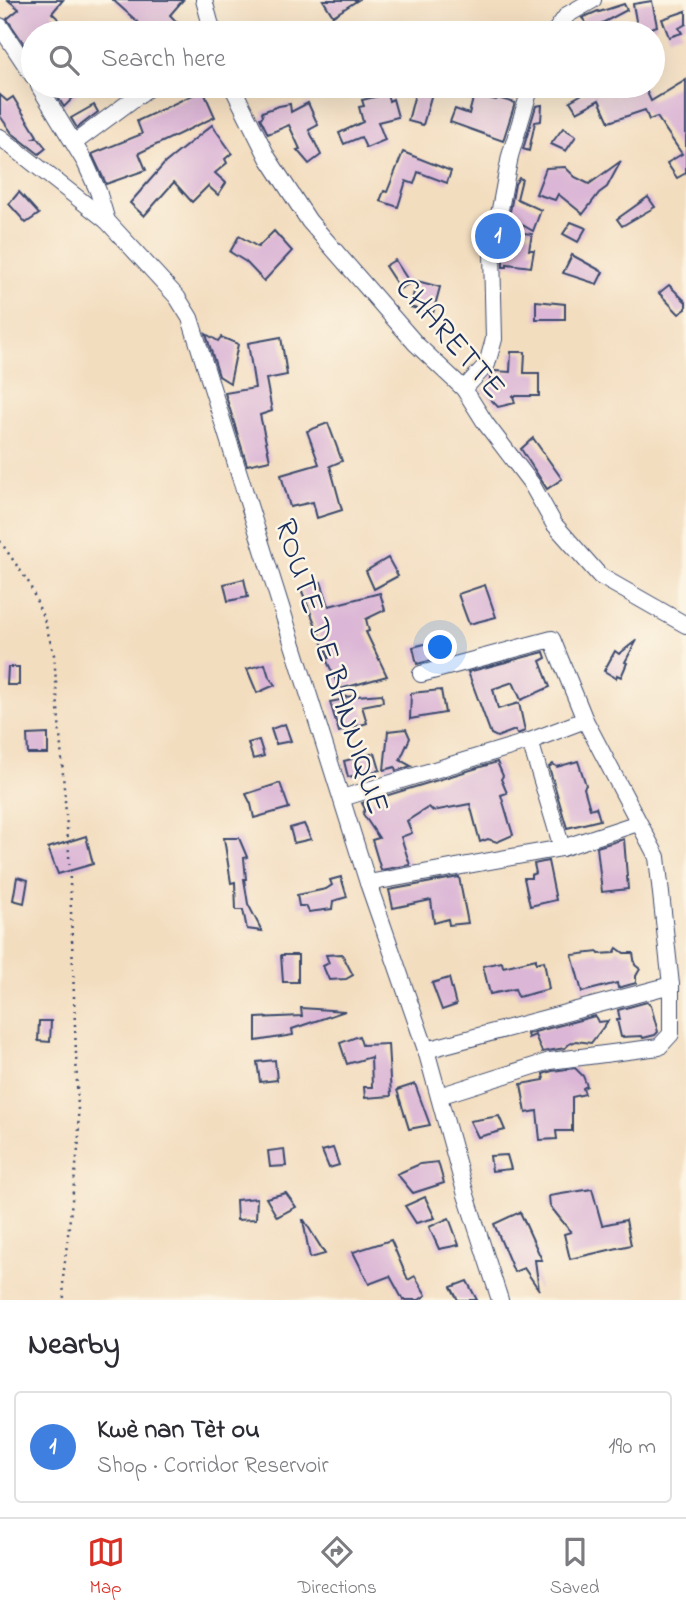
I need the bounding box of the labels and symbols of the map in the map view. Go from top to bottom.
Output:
pin: 1 [475,210,521,262]
street label: CHARETTE [382,267,516,411]
street label: ROUTE DE BANNIQUE [260,513,400,821]
your location [423,630,457,664]

